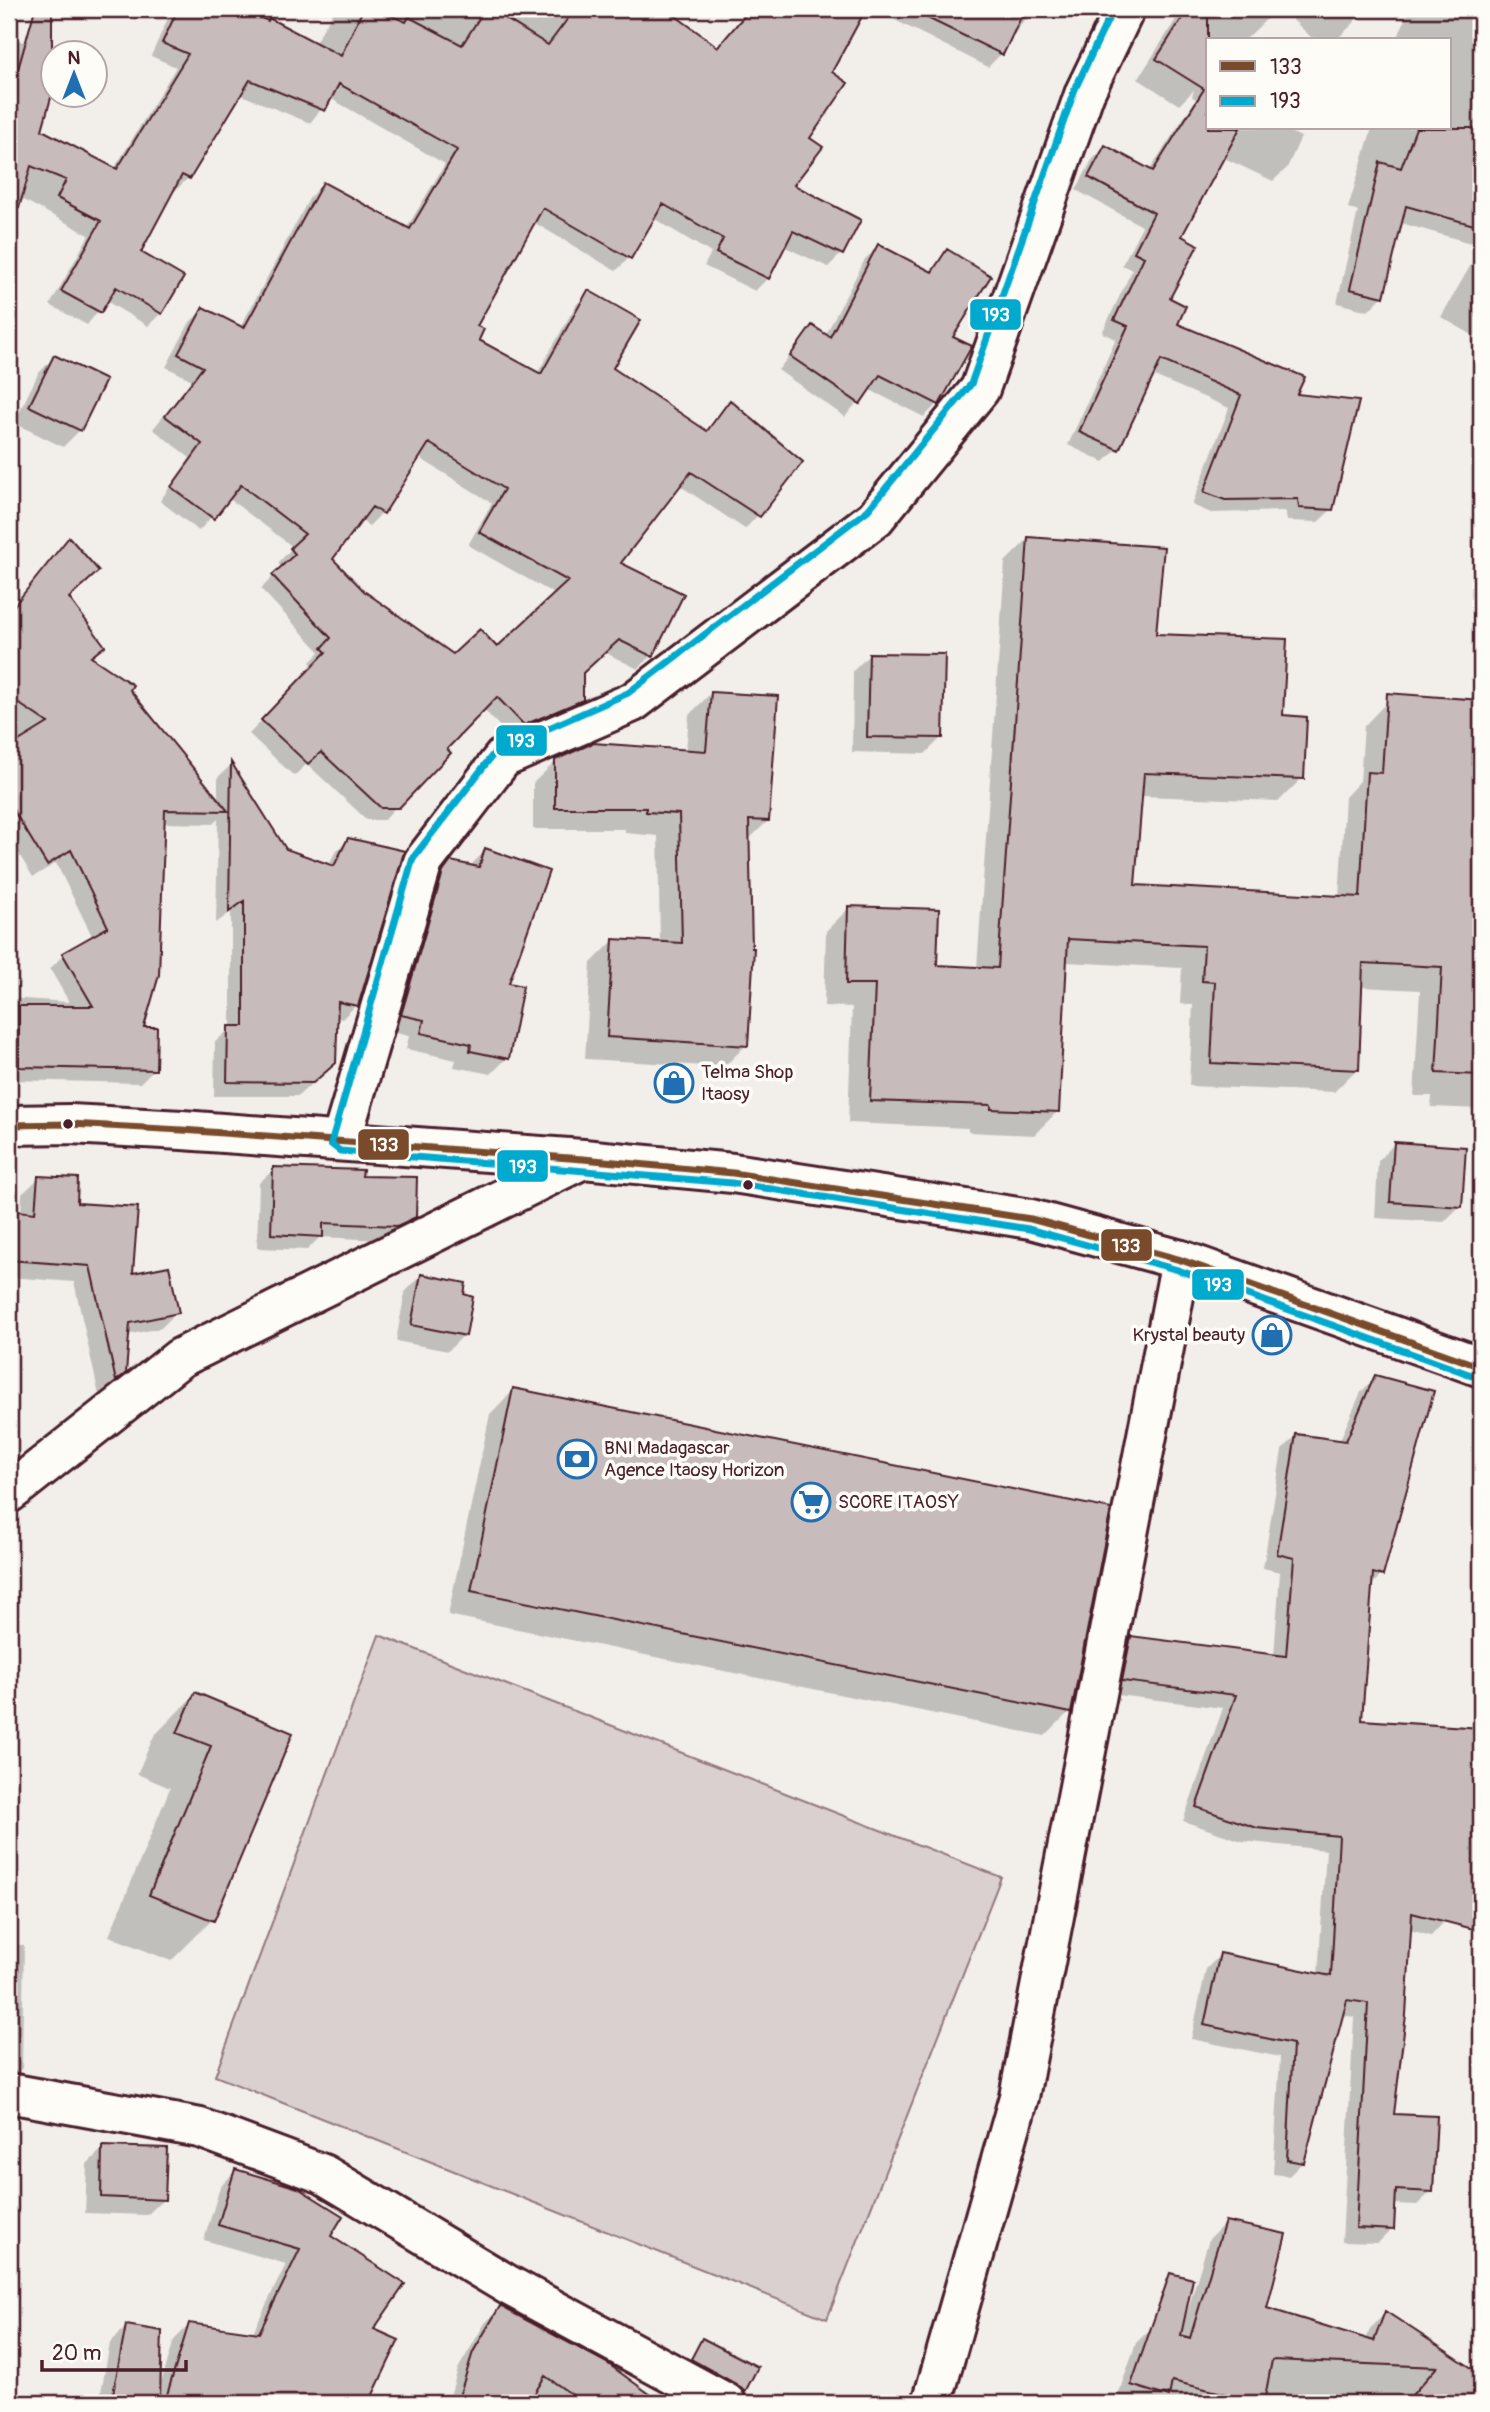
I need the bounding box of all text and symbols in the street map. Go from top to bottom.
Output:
north arrow [38,38,108,108]
legend [1206,38,1452,130]
text: N [68,46,81,70]
text: 133 [1270,54,1302,81]
text: 193 [1270,88,1301,115]
line badge: 193 [969,298,1022,331]
text: 193 [982,303,1010,327]
line badge: 193 [495,724,548,757]
text: 193 [507,729,535,753]
place label: Telma Shop Itaosy [701,1060,794,1106]
shop icon: Telma Shop Itaosy [653,1062,695,1104]
unlabelled marker [61,1117,75,1131]
line badge: 133 [357,1128,410,1161]
text: 133 [370,1133,398,1157]
line badge: 193 [496,1149,549,1183]
text: 193 [509,1155,537,1179]
unlabelled marker [741,1178,755,1192]
line badge: 133 [1100,1228,1153,1262]
text: 133 [1112,1234,1140,1258]
line badge: 193 [1191,1268,1245,1301]
text: 193 [1204,1273,1232,1297]
shop icon: Krystal beauty [1251,1314,1293,1356]
place label: Krystal beauty [1133,1323,1245,1347]
place label: BNI Madagascar Agence Itaosy Horizon [604,1436,785,1482]
bank icon: BNI Madagascar Agence Itaosy Horizon [556,1438,598,1480]
supermarket icon: SCORE ITAOSY [790,1481,832,1523]
place label: SCORE ITAOSY [838,1490,959,1514]
scale bar [42,2328,186,2372]
text: 20 m [52,2340,101,2367]

